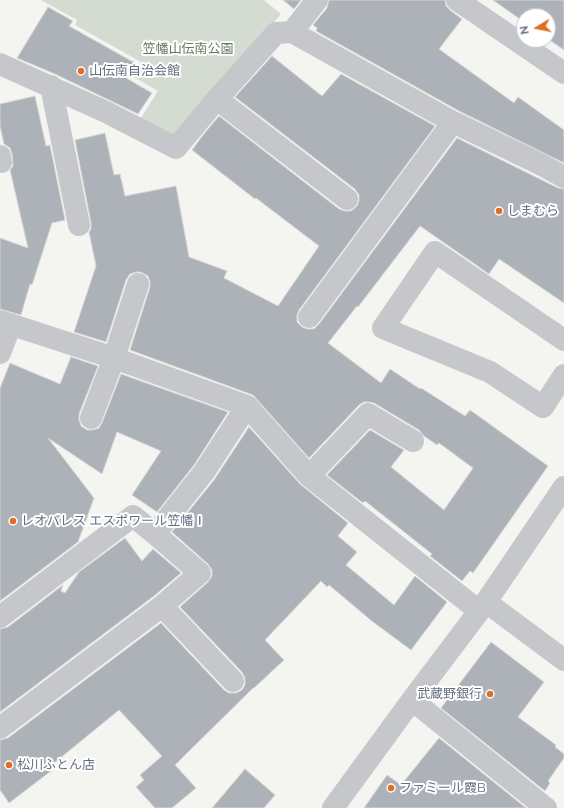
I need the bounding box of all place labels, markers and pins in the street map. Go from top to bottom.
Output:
place label: 山伝南自治会館 [89,63,180,79]
marker: 山伝南自治会館 [76,66,86,76]
place label: しまむら [507,203,559,219]
marker: しまむら [494,206,504,216]
place label: レオパレス エスポワール笠幡Ⅰ [21,513,206,529]
marker: レオパレス エスポワール笠幡Ⅰ [8,516,18,526]
place label: 武蔵野銀行 [417,686,482,702]
marker: 武蔵野銀行 [485,689,495,699]
place label: 松川ふとん店 [17,757,95,773]
marker: 松川ふとん店 [4,760,14,770]
place label: ファミール霞B [399,780,486,796]
marker: ファミール霞B [386,783,396,793]

